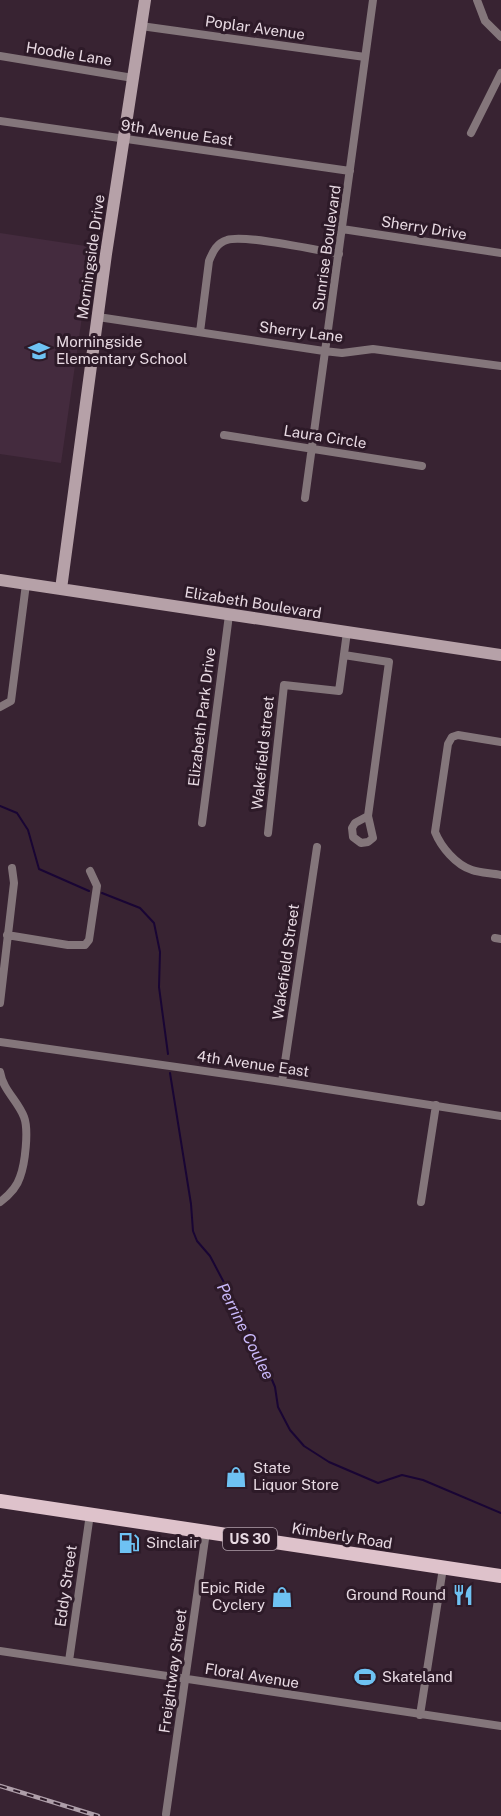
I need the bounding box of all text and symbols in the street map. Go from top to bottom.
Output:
street label: Poplar Avenue [204,12,306,43]
street label: Hoodie Lane [25,38,113,69]
street label: 9th Avenue East [120,116,234,149]
street label: Sunrise Boulevard [309,184,344,312]
street label: Morningside Drive [73,193,108,320]
street label: Sherry Drive [380,212,468,243]
street label: Sherry Lane [258,318,344,345]
place label: Morningside Elementary School [56,333,188,367]
school or university icon: Morningside Elementary School [27,339,51,363]
street label: Laura Circle [282,422,368,451]
street label: Elizabeth Boulevard [183,583,323,622]
street label: Elizabeth Park Drive [185,647,218,787]
street label: Wakefield street [248,695,277,811]
street label: Wakefield Street [269,903,302,1021]
street label: 4th Avenue East [196,1047,311,1080]
water label: Perrine Coulee [213,1280,278,1383]
place label: State Liquor Store [253,1459,339,1493]
shop icon: State Liquor Store [224,1465,248,1489]
street label: Kimberly Road [291,1519,394,1552]
road number: US 30 [223,1528,277,1550]
fuel station icon: Sinclair [117,1531,141,1555]
place label: Sinclair [146,1534,199,1551]
street label: Eddy Street [51,1544,80,1628]
place label: Epic Ride Cyclery [200,1579,265,1613]
restaurant icon: Ground Round [451,1583,475,1607]
shop icon: Epic Ride Cyclery [270,1585,294,1609]
place label: Ground Round [346,1586,446,1603]
street label: Freightway Street [155,1608,190,1734]
street label: Floral Avenue [204,1660,300,1691]
sports icon: Skateland [353,1665,377,1689]
place label: Skateland [382,1668,453,1685]

